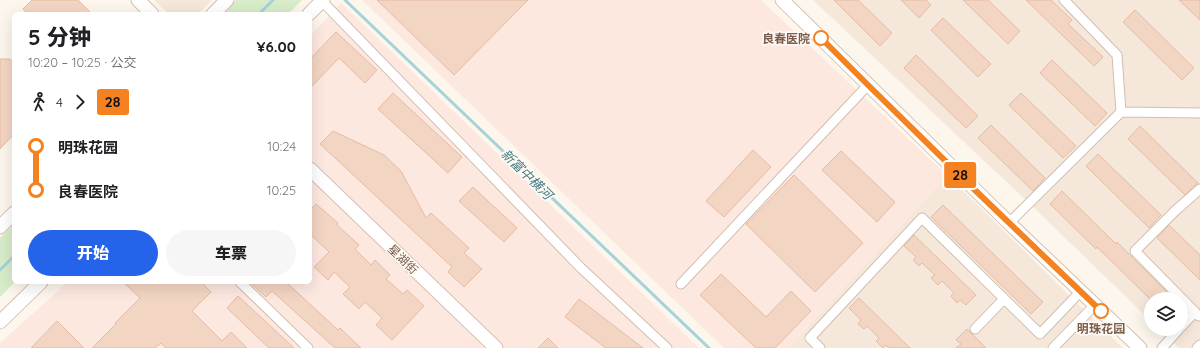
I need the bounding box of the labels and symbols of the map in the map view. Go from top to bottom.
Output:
marker: 良春医院 [813,30,829,46]
place label: 良春医院 [762,31,810,46]
water label: 新富中横河 [498,146,558,204]
line badge: 28 [942,162,978,188]
street label: 星湖街 [385,241,421,277]
marker: 明珠花园 [1093,303,1109,319]
place label: 明珠花园 [1077,321,1125,336]

